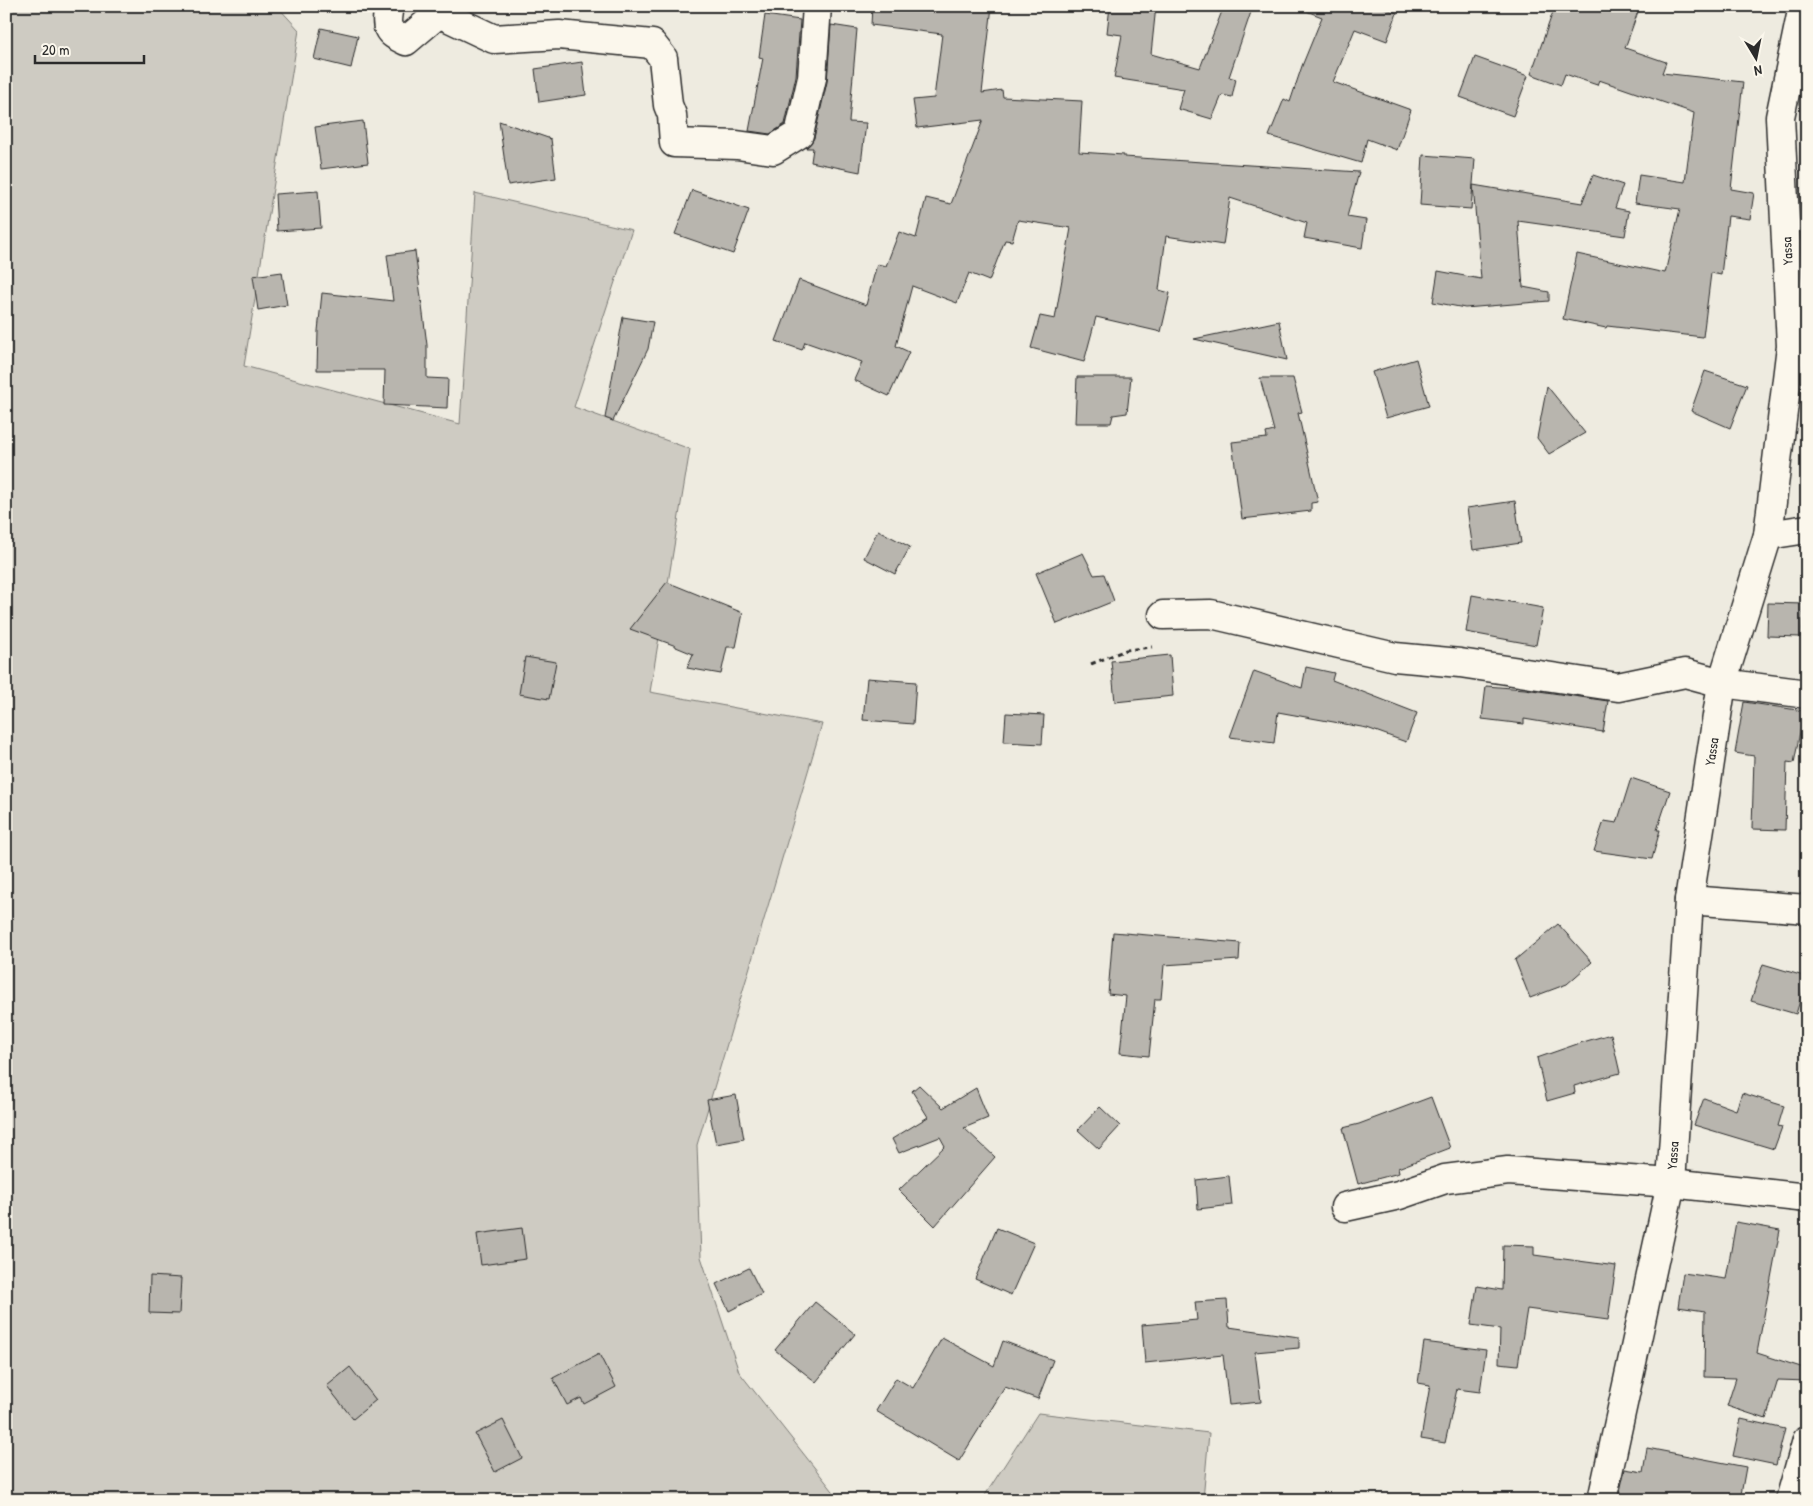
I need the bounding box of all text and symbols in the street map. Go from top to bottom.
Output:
scale bar [35,32,144,64]
north arrow [1730,32,1780,82]
text: 20 m [42,39,69,60]
text: N [1752,61,1764,81]
street label: Yassa [1776,236,1797,265]
street label: Yassa [1700,736,1723,767]
street label: Yassa [1662,1140,1683,1170]

